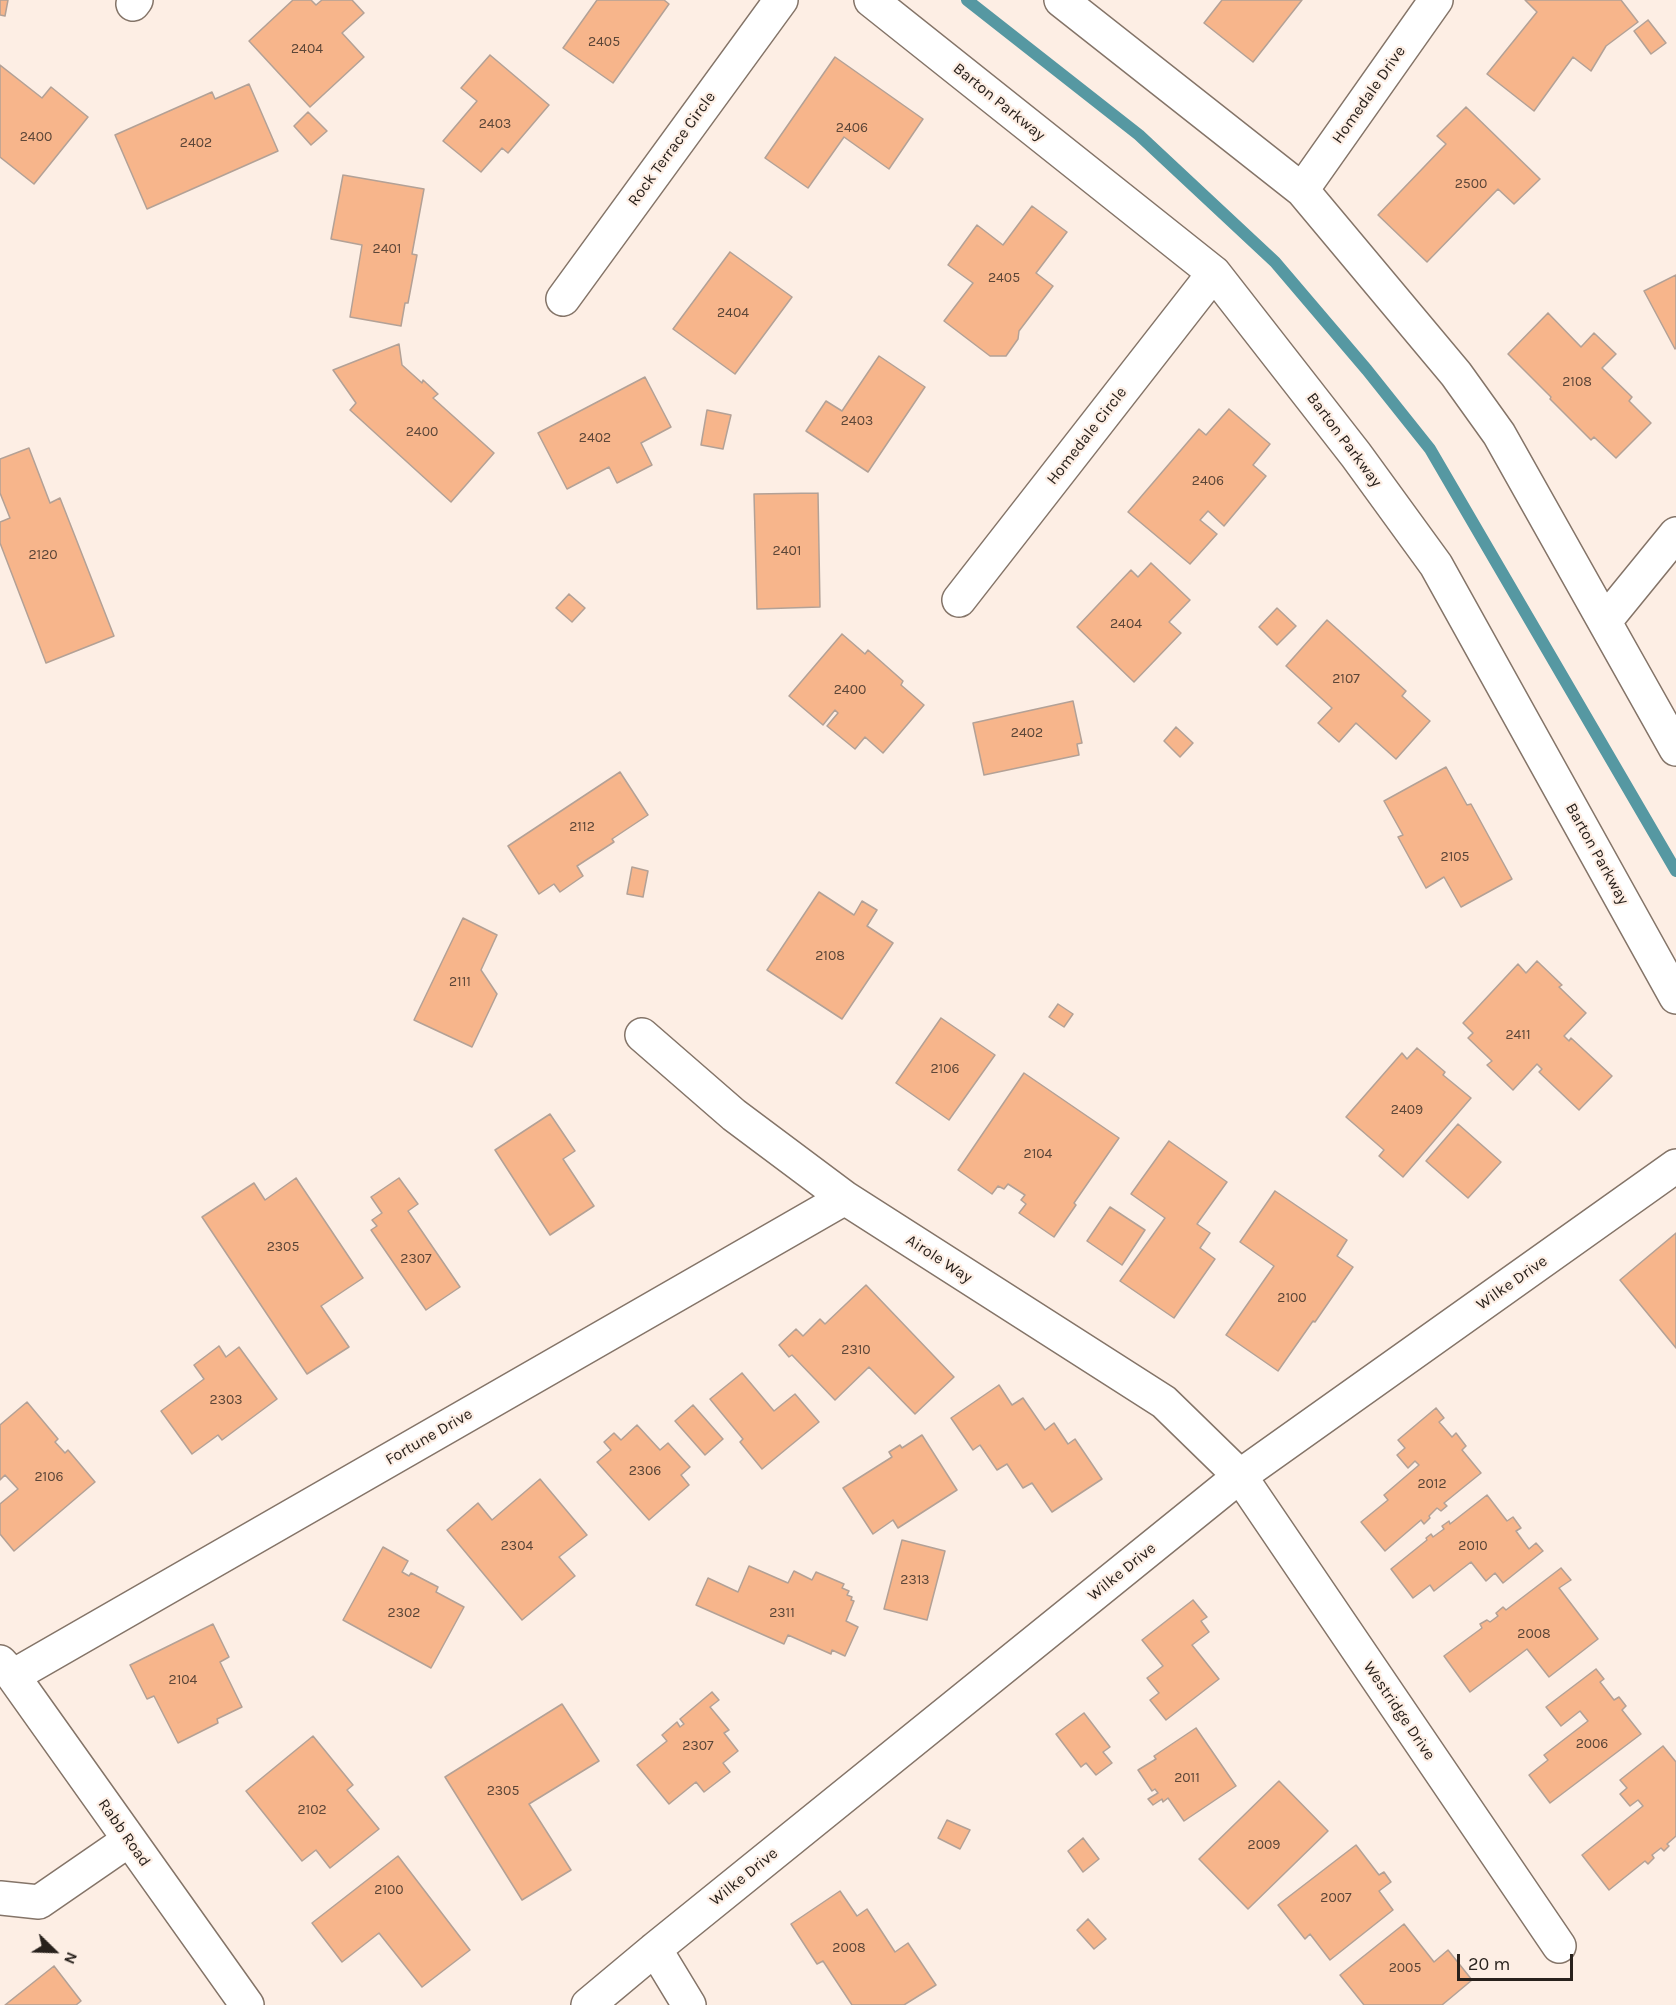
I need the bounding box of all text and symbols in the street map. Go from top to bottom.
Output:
house number: 2405 [588,34,620,50]
house number: 2404 [291,41,323,57]
street label: Homedale Drive [1328,42,1410,148]
street label: Barton Parkway [949,59,1049,145]
street label: Rock Terrace Circle [624,88,720,210]
house number: 2403 [479,116,511,132]
house number: 2406 [836,120,868,136]
house number: 2400 [20,129,52,145]
house number: 2402 [180,135,212,151]
house number: 2500 [1455,176,1487,192]
house number: 2401 [373,241,401,257]
house number: 2405 [988,270,1020,286]
house number: 2404 [717,305,749,321]
house number: 2108 [1562,374,1592,390]
street label: Homedale Circle [1043,383,1131,489]
street label: Barton Parkway [1302,389,1386,491]
house number: 2403 [841,413,873,429]
house number: 2400 [406,424,438,440]
house number: 2402 [579,430,611,446]
house number: 2406 [1192,473,1224,489]
house number: 2401 [773,543,801,559]
house number: 2120 [28,547,58,563]
house number: 2404 [1110,616,1142,632]
house number: 2107 [1332,671,1360,687]
house number: 2400 [834,682,866,698]
house number: 2402 [1011,725,1043,741]
street label: Barton Parkway [1561,800,1633,908]
house number: 2112 [569,819,595,835]
house number: 2105 [1441,849,1469,865]
house number: 2108 [815,948,845,964]
house number: 2111 [449,974,471,990]
house number: 2411 [1505,1027,1531,1043]
house number: 2106 [930,1061,960,1077]
house number: 2409 [1391,1102,1423,1118]
house number: 2104 [1024,1146,1052,1162]
street label: Airole Way [902,1231,976,1287]
house number: 2305 [267,1239,299,1255]
house number: 2307 [400,1251,432,1267]
street label: Wilke Drive [1473,1252,1551,1314]
house number: 2100 [1277,1290,1307,1306]
house number: 2310 [841,1342,871,1358]
house number: 2303 [210,1392,242,1408]
street label: Fortune Drive [382,1404,476,1470]
house number: 2306 [629,1463,661,1479]
house number: 2106 [34,1469,64,1485]
house number: 2012 [1417,1476,1447,1492]
house number: 2304 [501,1538,533,1554]
house number: 2010 [1458,1538,1488,1554]
street label: Wilke Drive [1084,1539,1160,1605]
house number: 2313 [900,1572,930,1588]
house number: 2302 [388,1605,420,1621]
house number: 2311 [769,1605,795,1621]
house number: 2008 [1517,1626,1551,1642]
street label: Westridge Drive [1359,1658,1439,1764]
house number: 2104 [169,1672,197,1688]
house number: 2006 [1576,1736,1608,1752]
house number: 2307 [682,1738,714,1754]
house number: 2011 [1174,1770,1200,1786]
house number: 2305 [487,1783,519,1799]
street label: Rabb Road [94,1795,154,1871]
house number: 2102 [297,1802,327,1818]
house number: 2009 [1248,1837,1280,1853]
street label: Wilke Drive [706,1844,782,1910]
house number: 2100 [374,1882,404,1898]
house number: 2007 [1320,1890,1352,1906]
north arrow [24,1921,84,1981]
house number: 2008 [832,1940,866,1956]
scale bar [1460,1942,1576,1980]
text: N [60,1949,82,1967]
text: 20 m [1468,1953,1510,1975]
house number: 2005 [1389,1960,1421,1976]

